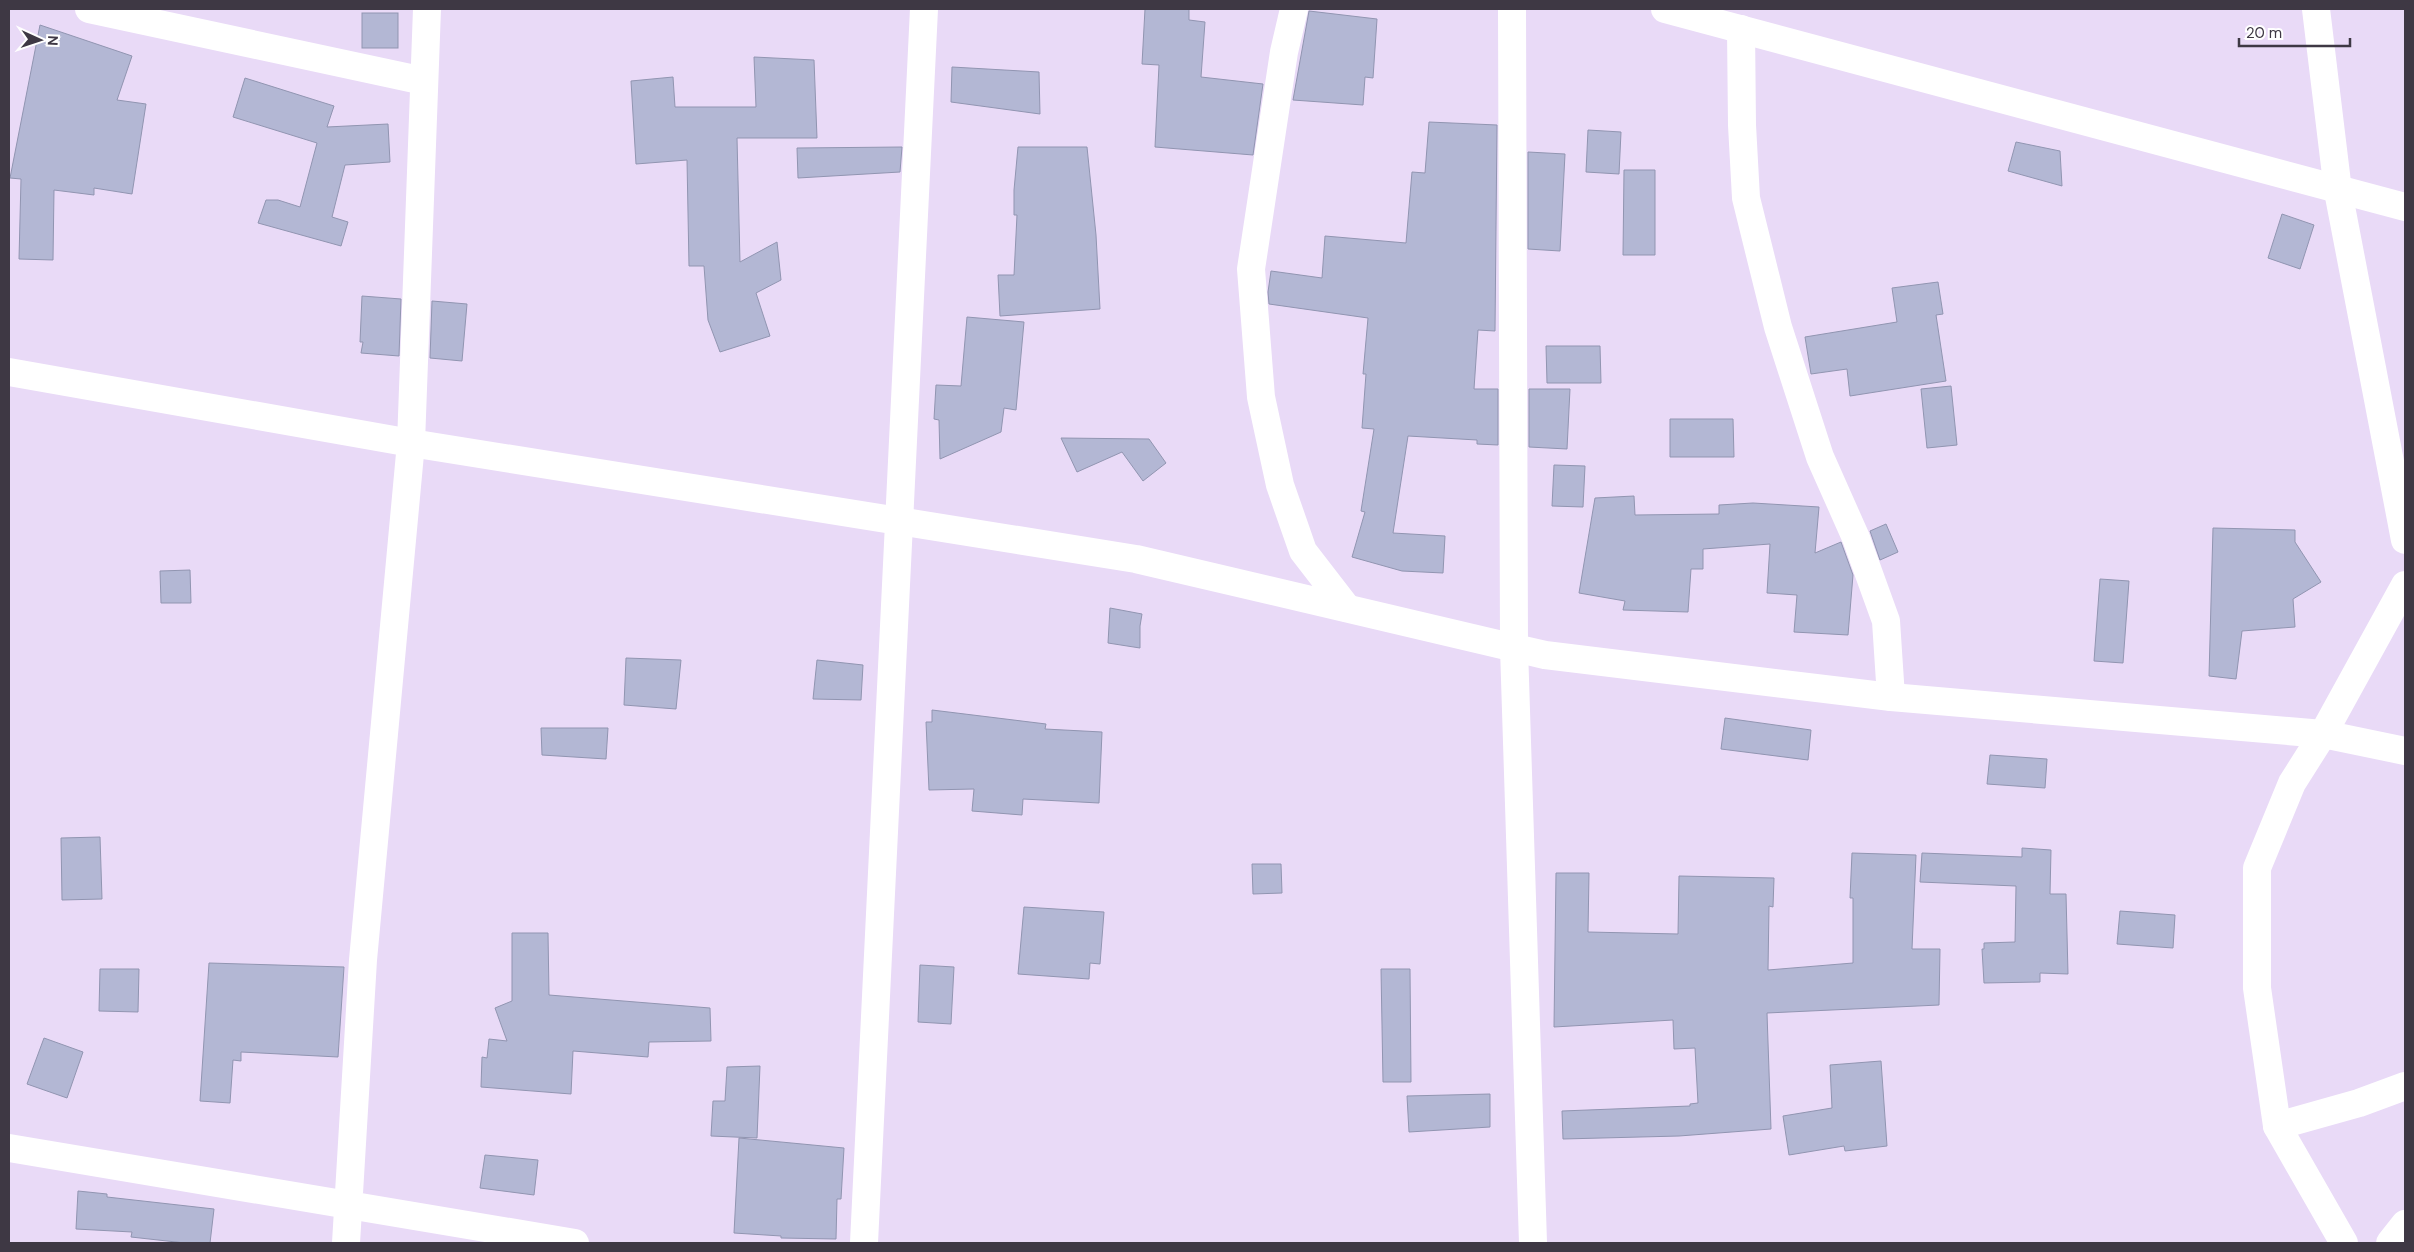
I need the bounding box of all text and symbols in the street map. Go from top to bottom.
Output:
north arrow [15,15,65,65]
scale bar [2239,15,2350,47]
text: 20 m [2246,23,2282,43]
text: N [44,35,62,46]

